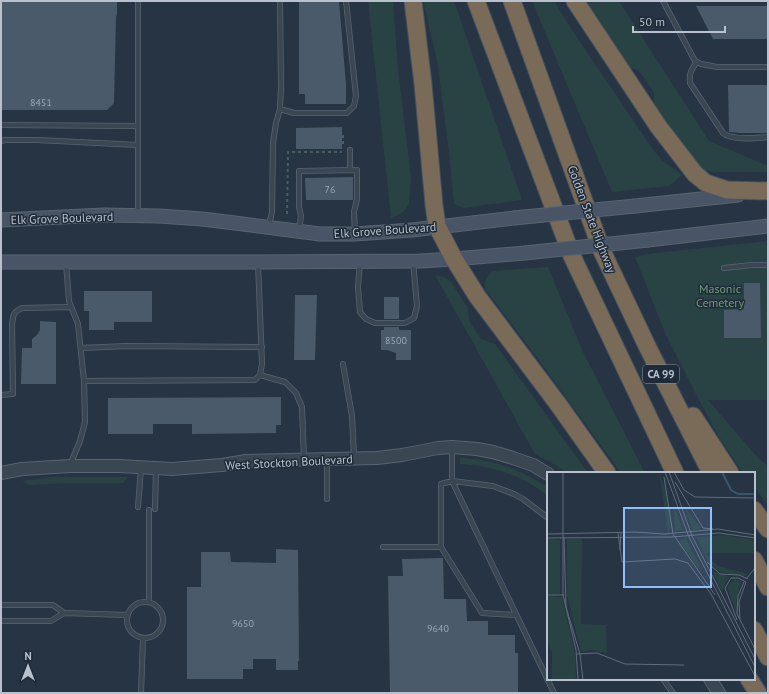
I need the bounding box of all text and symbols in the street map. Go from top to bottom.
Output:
scale bar [633,8,725,34]
text: 50 m [639,14,665,29]
house number: 8451 [30,96,52,109]
street label: Golden State Highway [565,163,620,275]
house number: 76 [325,183,335,196]
street label: Elk Grove Boulevard [10,209,114,227]
street label: Elk Grove Boulevard [333,219,437,241]
park label: Masonic Cemetery [696,281,744,310]
house number: 8500 [385,334,407,347]
road number: CA 99 [643,365,679,383]
street label: West Stockton Boulevard [225,451,353,473]
inset map [547,472,755,680]
house number: 9650 [232,617,254,630]
house number: 9640 [427,622,449,635]
north arrow [8,646,48,686]
text: N [24,649,32,663]

